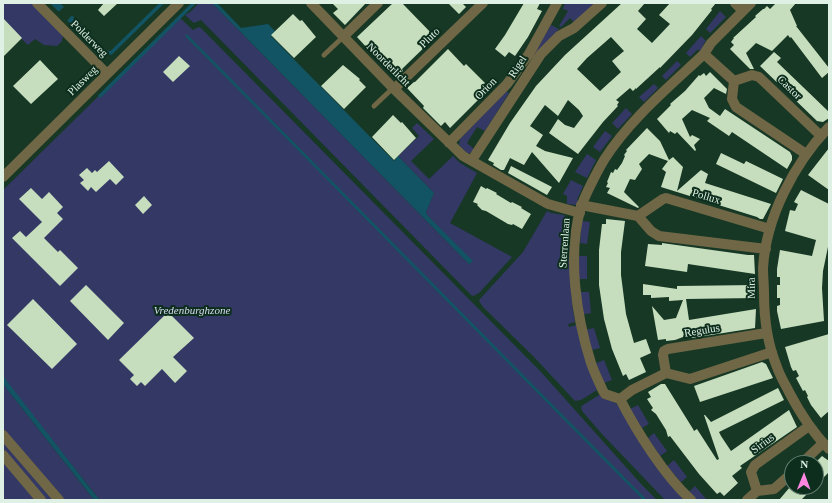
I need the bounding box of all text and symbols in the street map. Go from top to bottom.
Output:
street label: Polderweg [68,18,110,60]
street label: Pluto [417,25,443,51]
street label: Noorderlicht [363,40,413,90]
street label: Rigel [506,53,530,81]
street label: Plasweg [65,63,101,99]
street label: Castor [774,73,804,103]
street label: Orion [472,75,500,103]
street label: Pollux [690,186,722,208]
street label: Sterrenlaan [557,218,573,268]
street label: Mira [745,277,759,299]
park label: Vredenburghzone [154,304,230,318]
street label: Regulus [683,322,721,340]
street label: Sirius [749,431,777,457]
north arrow [784,455,824,495]
text: N [800,458,808,470]

